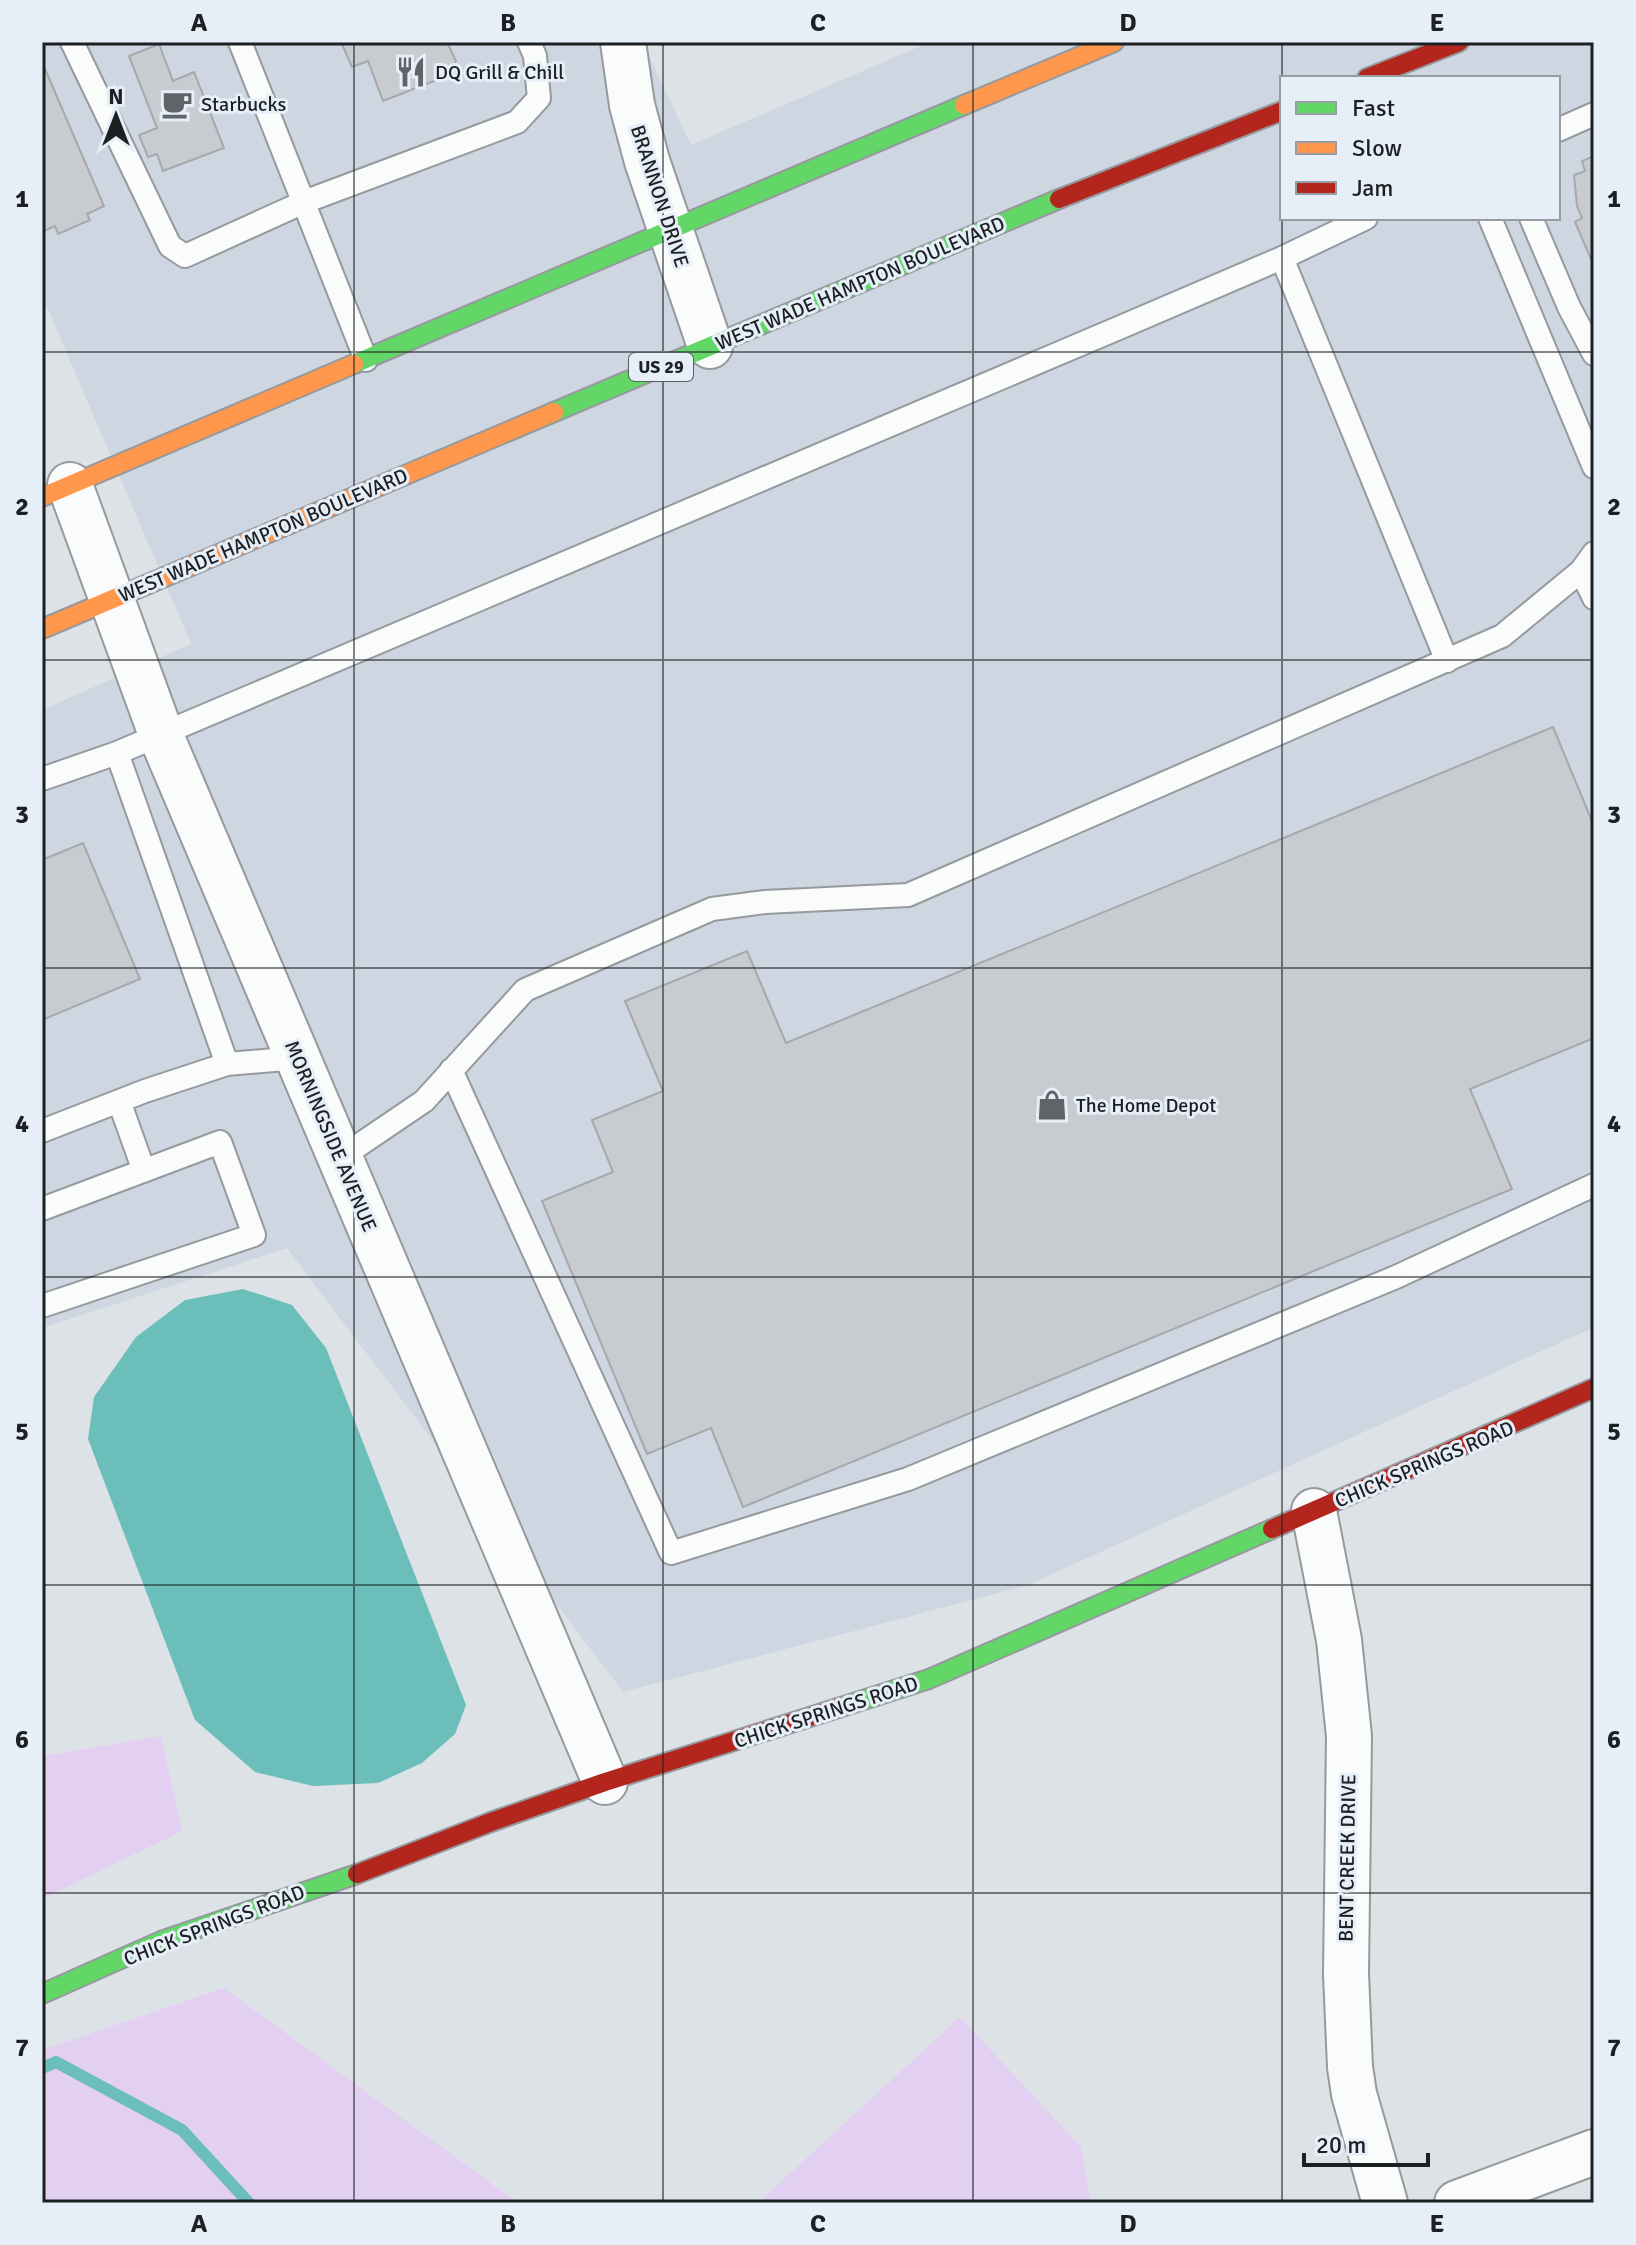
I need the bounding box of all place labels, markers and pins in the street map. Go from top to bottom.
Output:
restaurant icon: DQ Grill & Chill [394,55,428,89]
place label: DQ Grill & Chill [435,60,564,85]
cafe icon: Starbucks [160,87,194,121]
place label: Starbucks [201,92,287,117]
shop icon: The Home Depot [1035,1088,1069,1122]
place label: The Home Depot [1076,1093,1216,1118]

